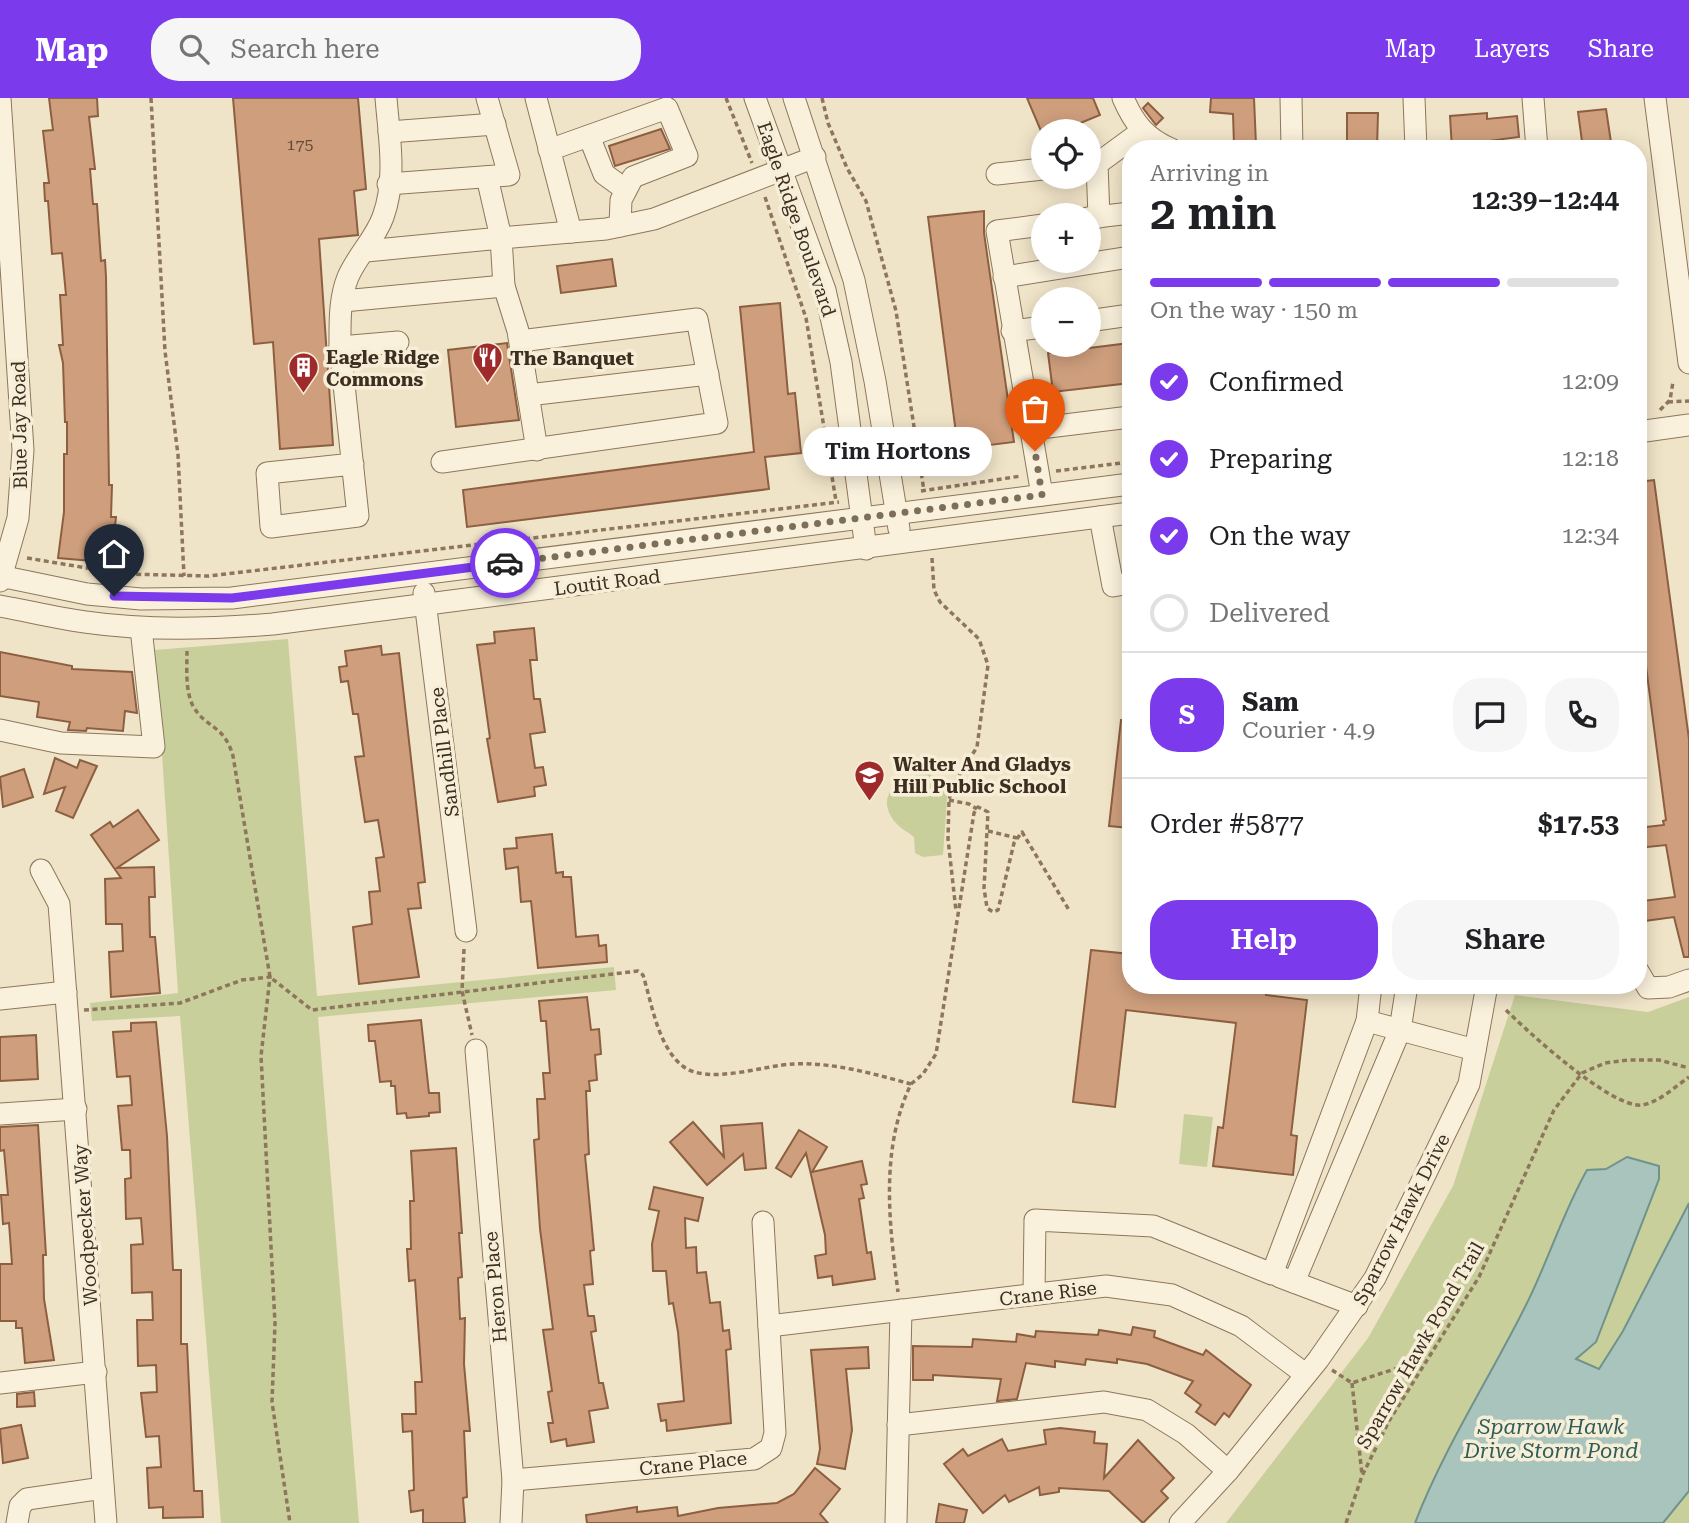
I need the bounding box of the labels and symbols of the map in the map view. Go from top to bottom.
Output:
street label: Eagle Ridge Boulevard [752,119,841,320]
house number: 175 [287,135,313,154]
restaurant icon: The Banquet [470,341,504,385]
place label: Eagle Ridge Commons [326,346,439,391]
place label: The Banquet [510,347,634,370]
building icon: Eagle Ridge Commons [286,351,320,395]
street label: Blue Jay Road [7,361,32,489]
pin [1005,379,1065,451]
callout: Tim Hortons [804,426,993,476]
pin [84,524,144,596]
courier [470,528,540,598]
street label: Loutit Road [553,565,662,600]
street label: Sandhill Place [425,686,464,818]
place label: Walter And Gladys Hill Public School [893,753,1071,798]
school or university icon: Walter And Gladys Hill Public School [853,758,887,802]
street label: Sparrow Hawk Drive [1348,1130,1455,1309]
street label: Woodpecker Way [68,1143,103,1306]
street label: Heron Place [479,1230,512,1344]
street label: Sparrow Hawk Pond Trail [1352,1238,1489,1453]
street label: Crane Rise [998,1276,1098,1311]
water label: Sparrow Hawk Drive Storm Pond [1463,1415,1638,1463]
street label: Crane Place [638,1446,748,1481]

